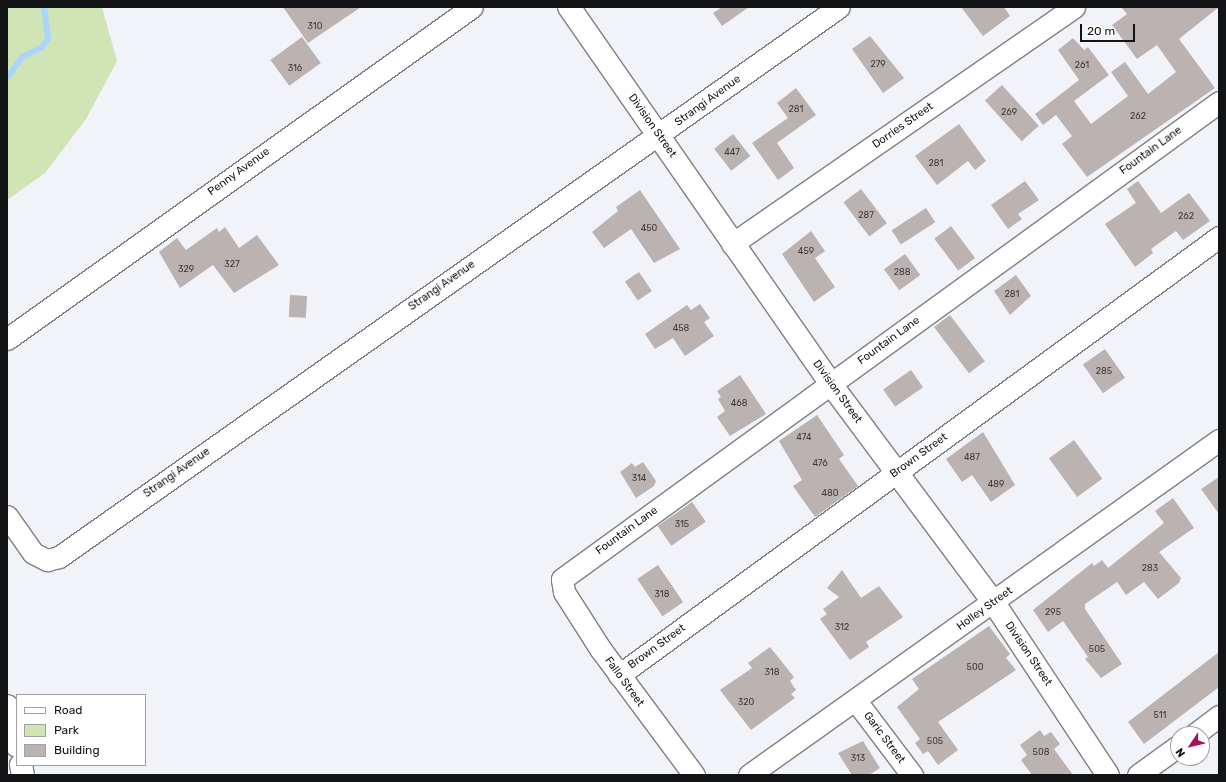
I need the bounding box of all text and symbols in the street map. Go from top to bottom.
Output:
scale bar [1082,16,1137,42]
house number: 310 [308,21,322,31]
text: 20 m [1087,24,1115,38]
house number: 279 [870,59,886,69]
house number: 261 [1075,60,1089,70]
house number: 316 [288,63,302,73]
street label: Strangi Avenue [672,73,744,129]
street label: Division Street [625,92,679,160]
street label: Dorries Street [870,100,936,152]
house number: 281 [789,104,803,114]
house number: 269 [1001,107,1017,117]
house number: 262 [1130,111,1146,121]
street label: Fountain Lane [1117,124,1185,178]
street label: Penny Avenue [205,145,273,199]
house number: 447 [724,147,740,157]
house number: 281 [929,158,943,168]
house number: 287 [858,210,874,220]
house number: 262 [1178,211,1194,221]
house number: 450 [641,223,657,233]
house number: 459 [798,246,814,256]
street label: Strangi Avenue [406,258,478,314]
house number: 327 [224,259,240,269]
house number: 329 [178,264,194,274]
house number: 288 [894,267,910,277]
house number: 281 [1005,289,1019,299]
street label: Fountain Lane [855,314,923,368]
house number: 458 [673,323,689,333]
street label: Division Street [810,358,864,426]
house number: 285 [1096,366,1112,376]
house number: 468 [731,398,747,408]
street label: Brown Street [888,431,950,481]
house number: 474 [796,432,812,442]
street label: Strangi Avenue [141,445,213,501]
house number: 487 [964,452,980,462]
house number: 476 [812,458,828,468]
house number: 314 [632,473,646,483]
house number: 489 [988,479,1004,489]
house number: 480 [821,488,839,498]
street label: Fountain Lane [593,504,661,558]
house number: 315 [675,519,689,529]
house number: 283 [1142,563,1158,573]
street label: Holley Street [954,584,1016,634]
house number: 318 [655,589,669,599]
house number: 295 [1045,607,1061,617]
street label: Division Street [1002,619,1054,689]
street label: Brown Street [626,622,688,672]
house number: 312 [835,622,849,632]
house number: 505 [1089,644,1105,654]
street label: Fallo Street [602,655,646,709]
house number: 500 [967,662,983,672]
house number: 318 [765,667,779,677]
legend [16,694,146,766]
house number: 320 [738,697,754,707]
text: Road [54,703,82,717]
street label: Garic Street [860,710,908,766]
house number: 511 [1154,710,1166,720]
text: Park [54,723,79,737]
north arrow [1170,726,1210,766]
house number: 505 [927,736,943,746]
text: Building [54,743,100,757]
text: N [1173,746,1188,760]
house number: 508 [1033,747,1049,757]
house number: 313 [851,753,865,763]

